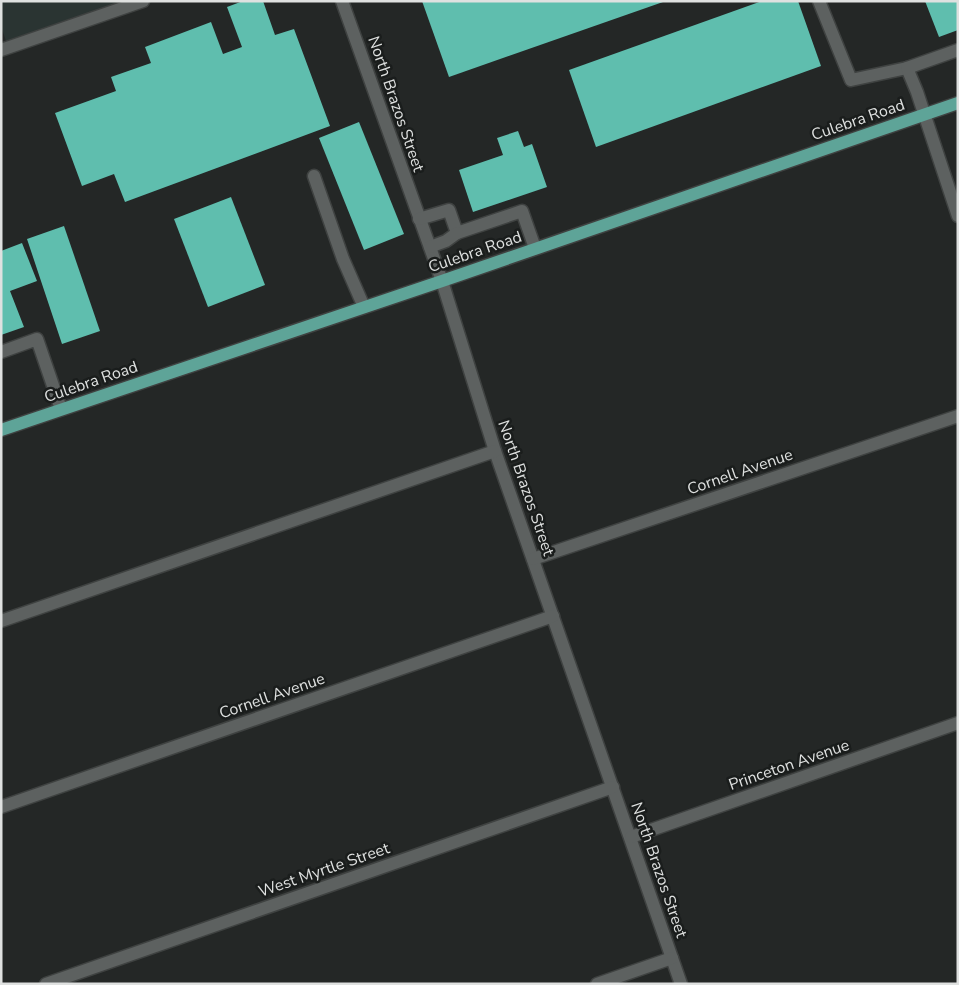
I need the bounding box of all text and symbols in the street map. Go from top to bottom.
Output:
street label: North Brazos Street [362,33,430,175]
street label: Culebra Road [808,94,908,146]
street label: Culebra Road [425,226,525,278]
street label: Culebra Road [41,356,141,408]
street label: North Brazos Street [492,417,560,559]
street label: Cornell Avenue [684,444,796,500]
street label: Cornell Avenue [216,668,328,724]
street label: Princeton Avenue [726,734,852,796]
street label: North Brazos Street [625,799,693,941]
street label: West Myrtle Street [256,837,393,903]

